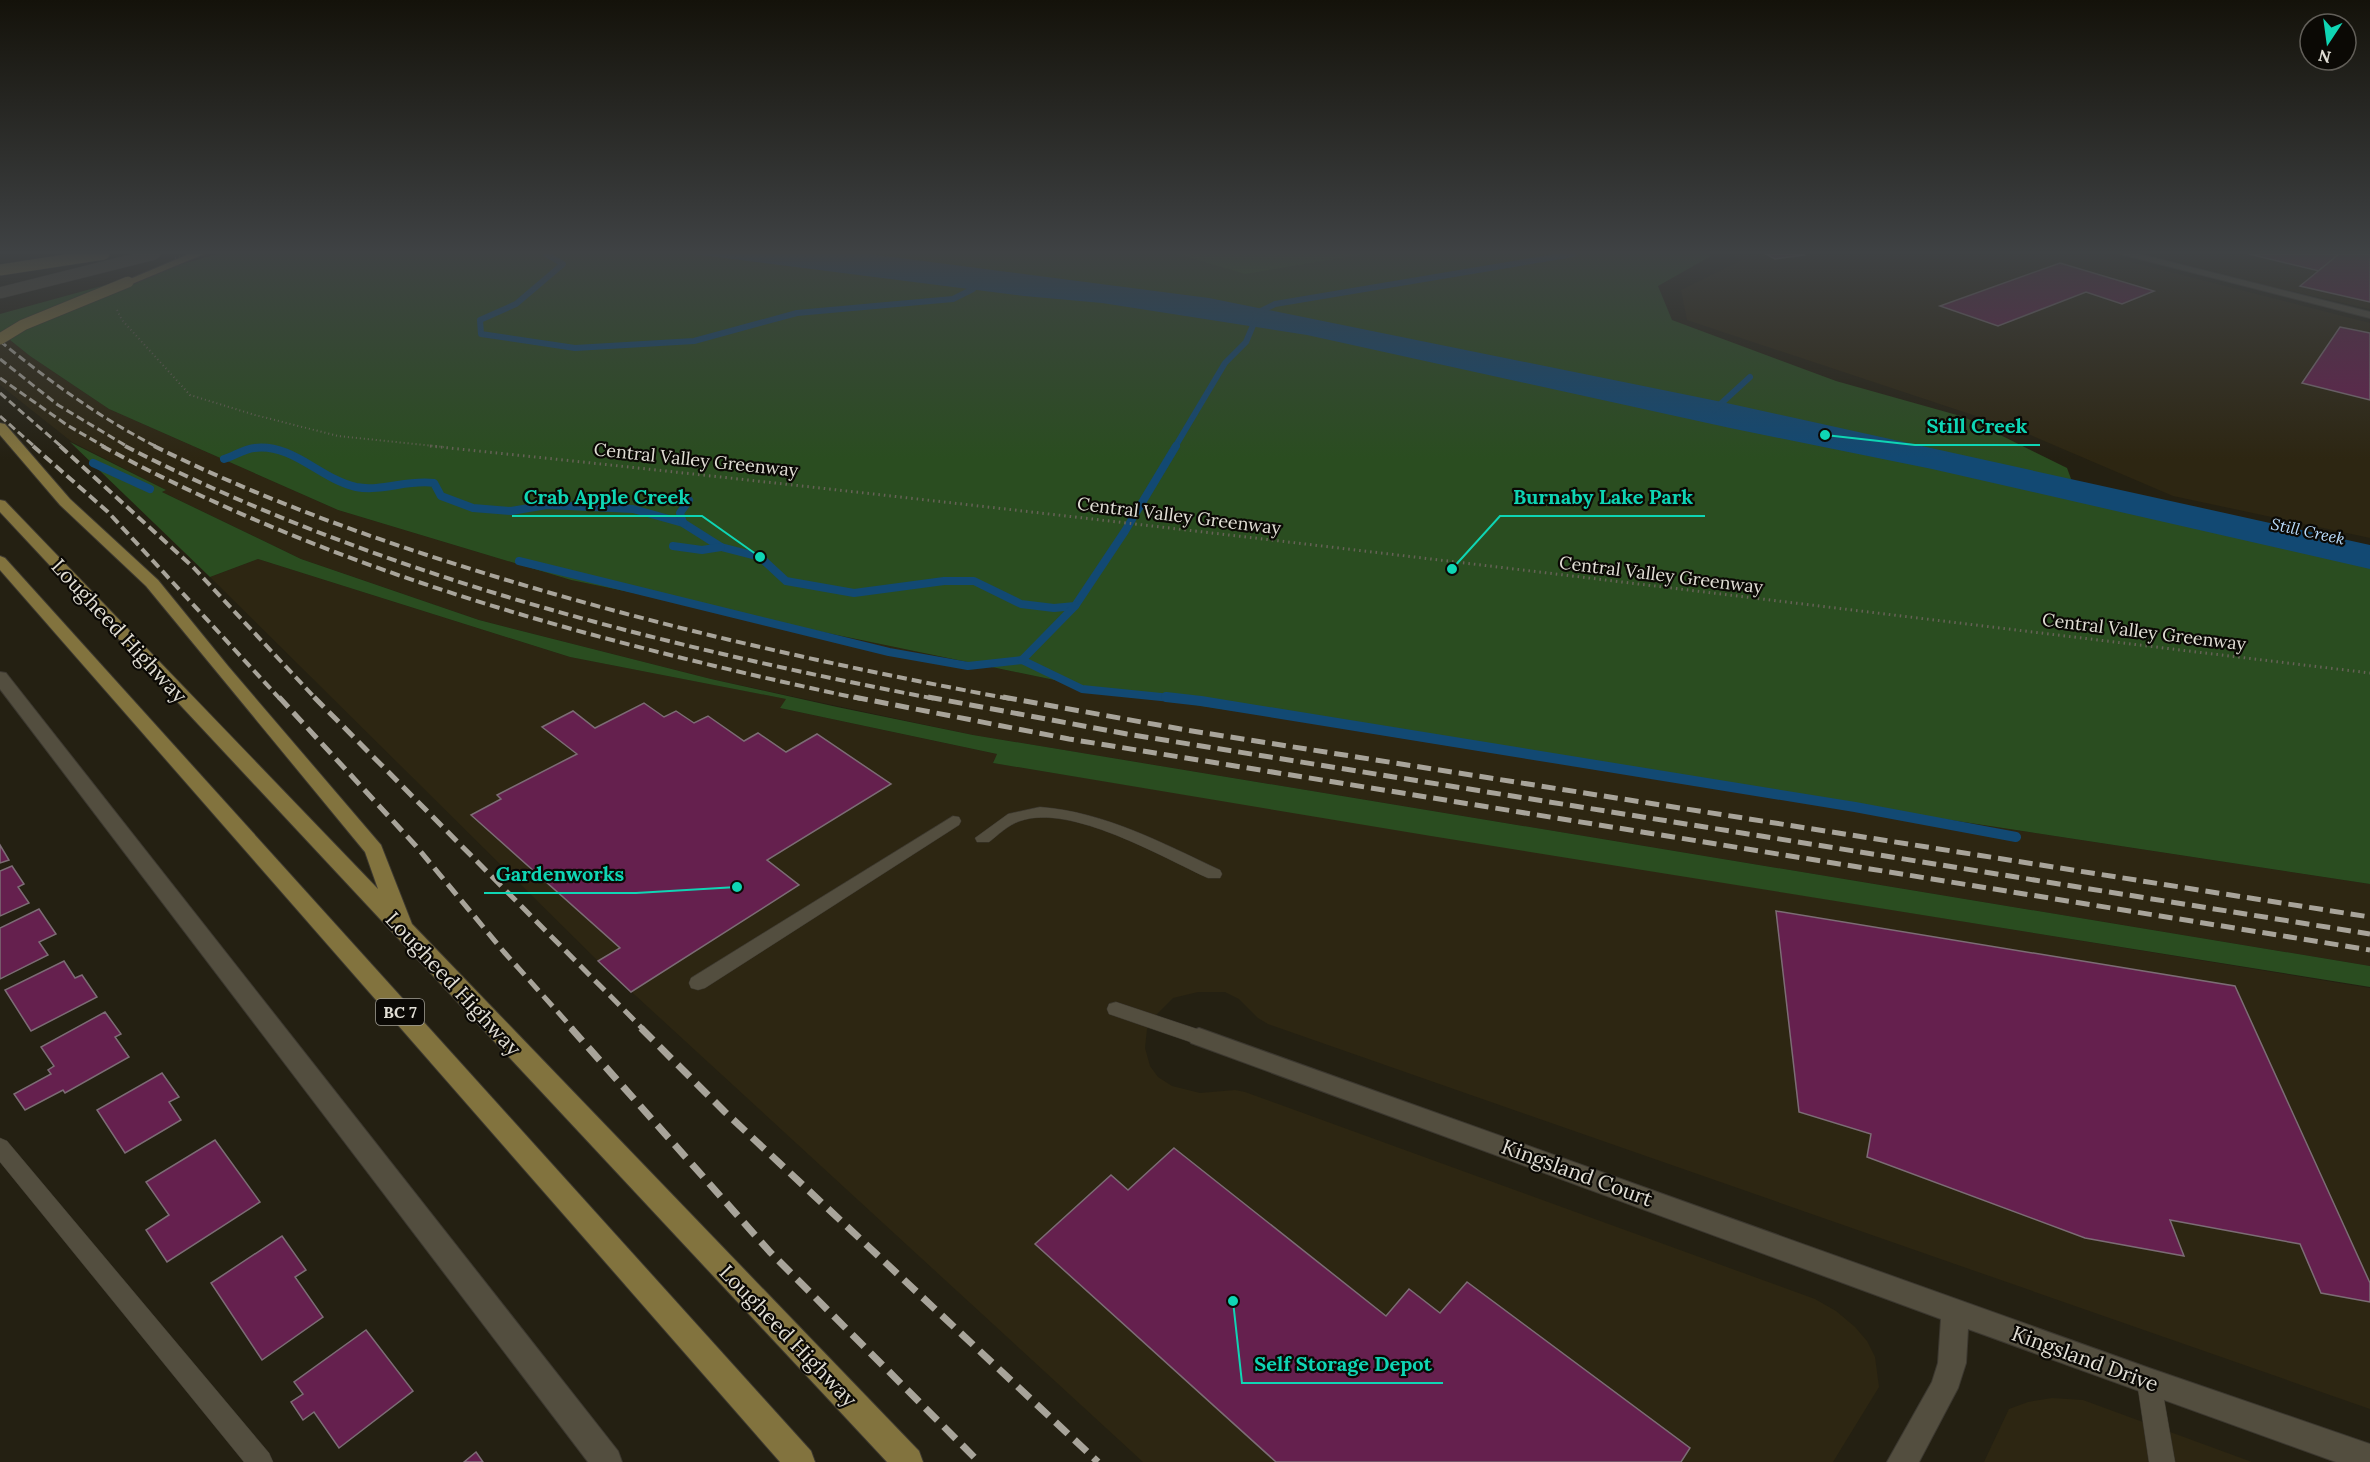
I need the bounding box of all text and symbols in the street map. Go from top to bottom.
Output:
north arrow [2298,12,2358,72]
text: N [2316,45,2333,68]
callout: Still Creek [1915,407,2040,445]
text: Still Creek [1927,413,2028,438]
street label: Central Valley Greenway [593,437,800,482]
callout: Crab Apple Creek [512,478,702,516]
callout: Burnaby Lake Park [1500,478,1705,516]
text: Crab Apple Creek [524,484,690,509]
text: Burnaby Lake Park [1513,484,1693,509]
street label: Central Valley Greenway [1076,492,1283,539]
water label: Still Creek [2269,513,2347,549]
street label: Central Valley Greenway [1558,551,1765,598]
street label: Lougheed Highway [46,553,193,708]
street label: Central Valley Greenway [2041,608,2248,655]
callout: Gardenworks [484,855,636,893]
text: Gardenworks [496,861,625,886]
street label: Lougheed Highway [380,906,527,1061]
road number: BC 7 [376,999,424,1025]
street label: Kingsland Court [1498,1133,1657,1213]
street label: Lougheed Highway [714,1259,863,1412]
street label: Kingsland Drive [2008,1319,2162,1398]
callout: Self Storage Depot [1242,1345,1443,1383]
text: Self Storage Depot [1254,1351,1433,1376]

